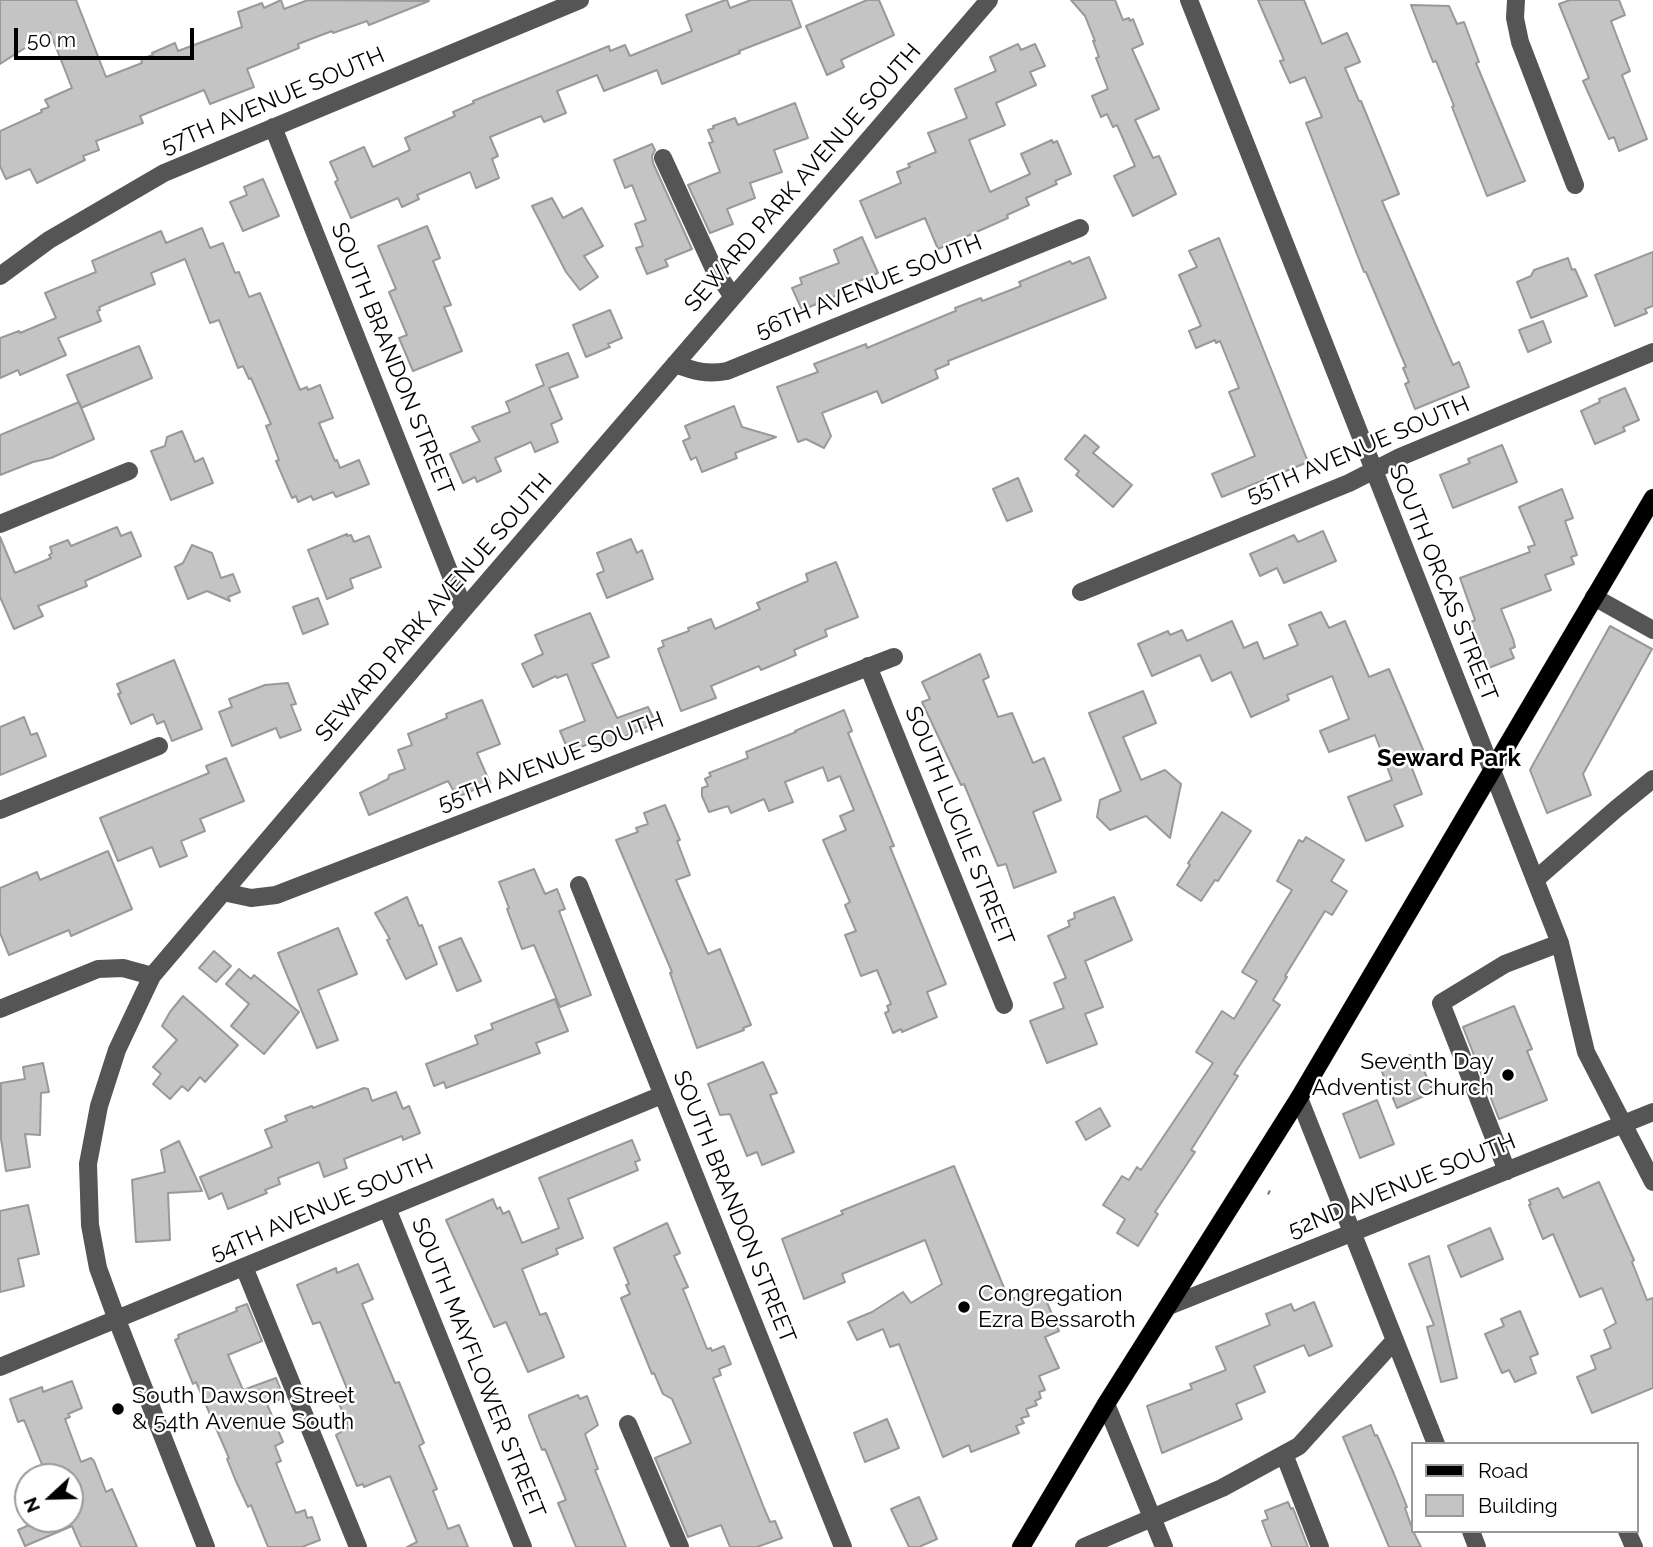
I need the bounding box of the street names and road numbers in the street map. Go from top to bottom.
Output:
street label: SEWARD PARK AVENUE SOUTH [679,38,927,318]
street label: 57TH AVENUE SOUTH [157,41,389,161]
street label: SOUTH BRANDON STREET [325,219,459,499]
street label: 56TH AVENUE SOUTH [752,229,986,345]
street label: 55TH AVENUE SOUTH [1242,390,1474,510]
street label: SOUTH ORCAS STREET [1383,460,1503,706]
street label: SEWARD PARK AVENUE SOUTH [310,468,558,748]
street label: SOUTH LUCILE STREET [898,702,1020,950]
street label: 55TH AVENUE SOUTH [434,706,668,818]
street label: SOUTH BRANDON STREET [667,1067,801,1347]
street label: 52ND AVENUE SOUTH [1284,1128,1520,1244]
street label: 54TH AVENUE SOUTH [206,1149,438,1267]
street label: SOUTH MAYFLOWER STREET [405,1214,551,1522]

